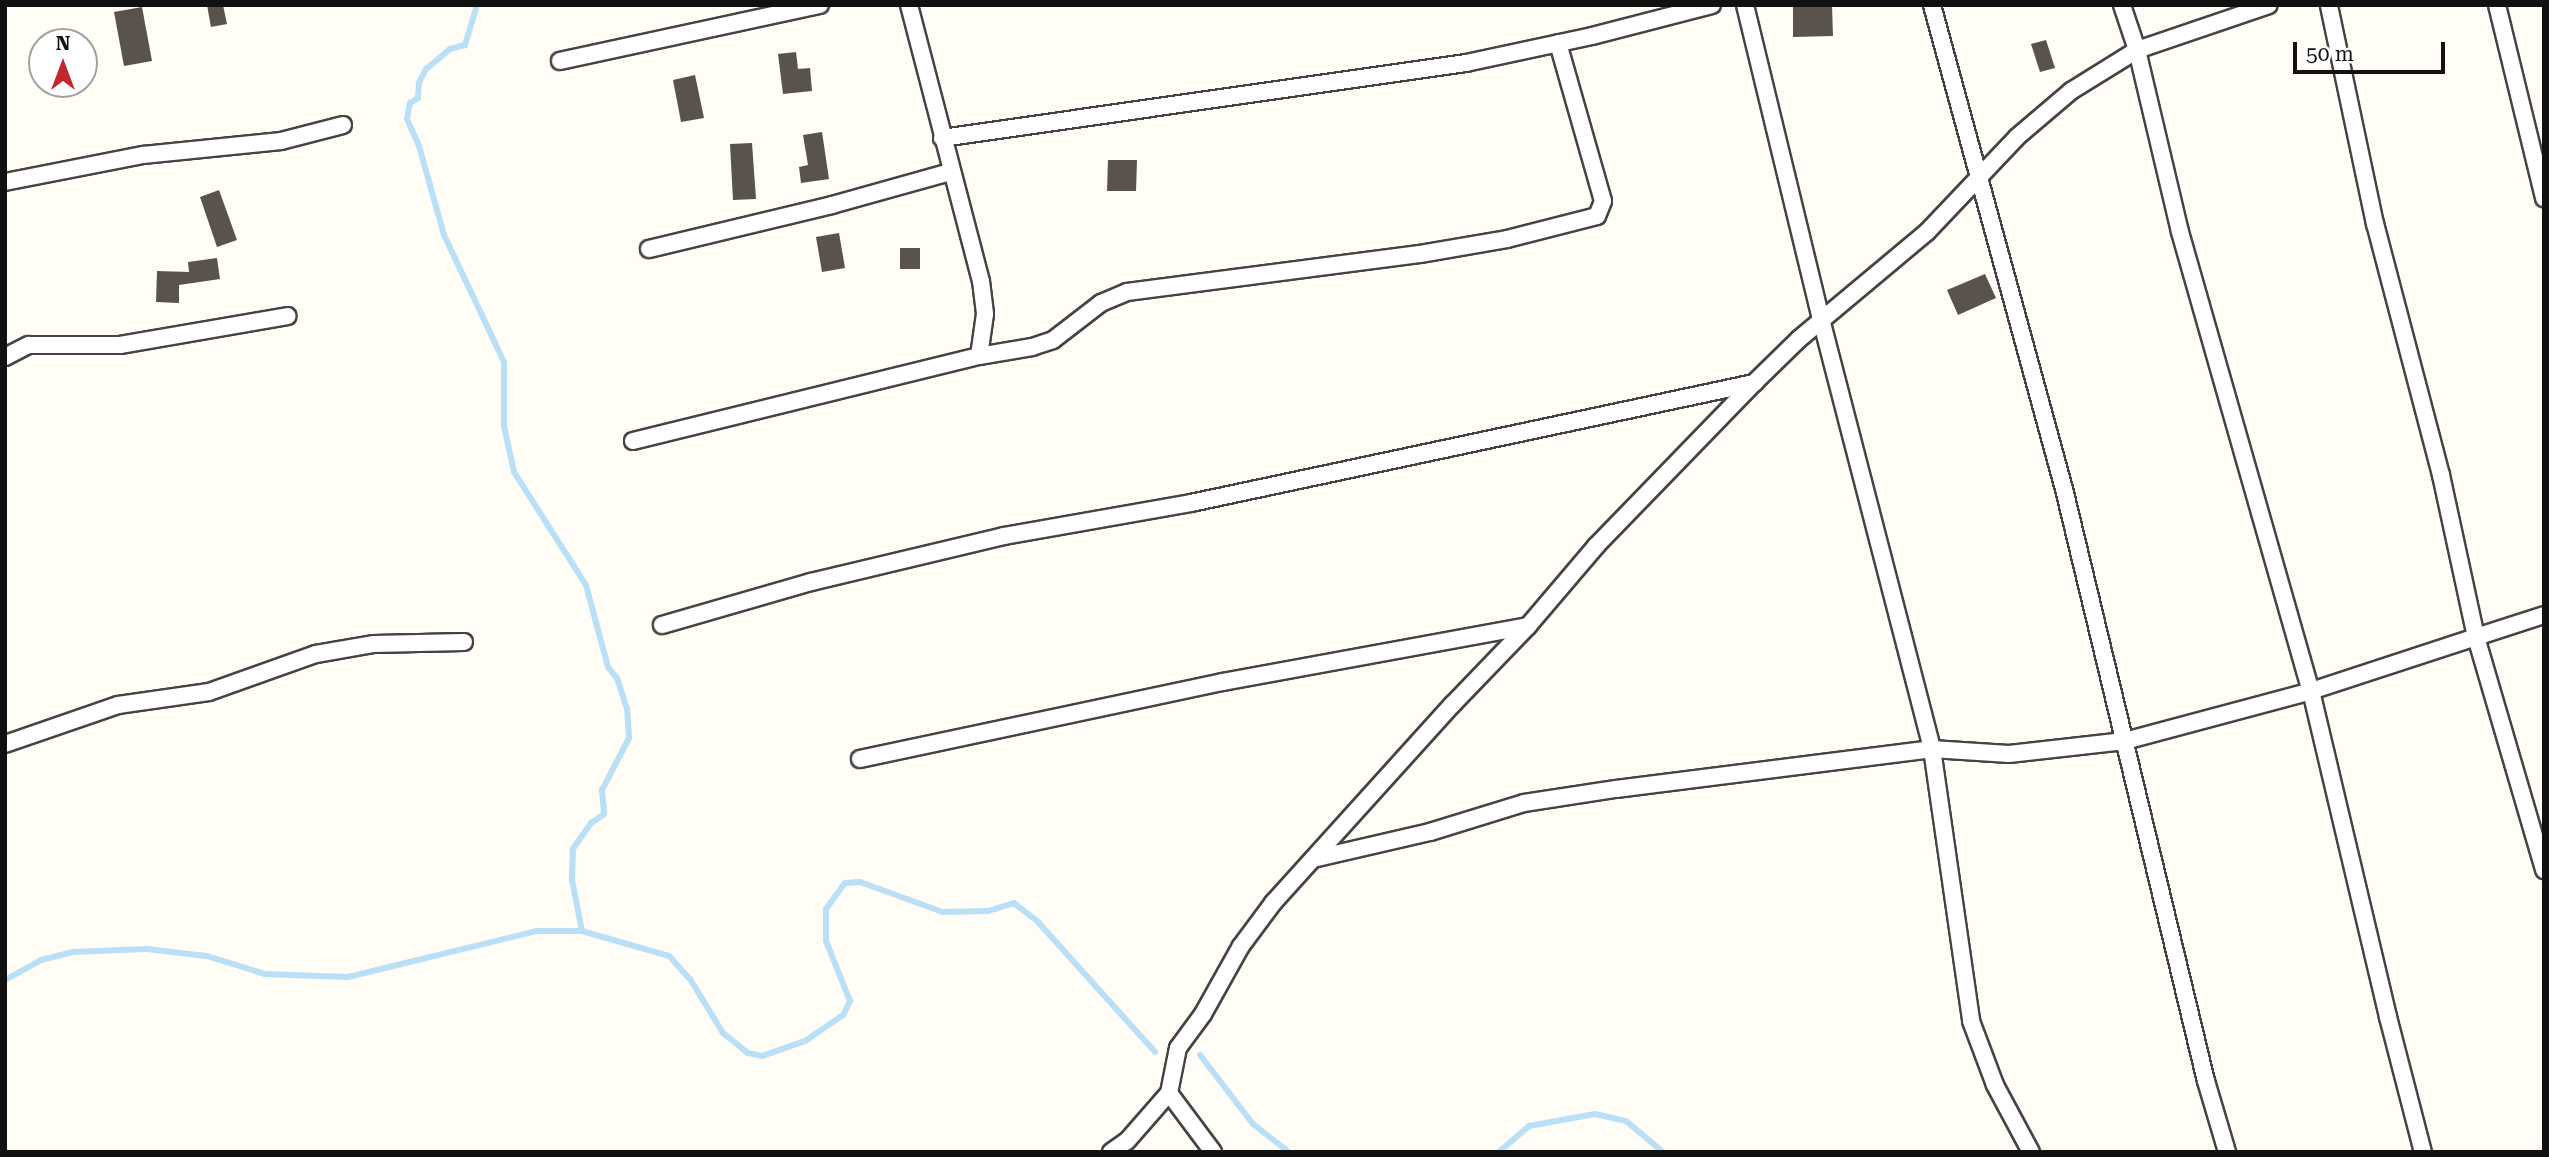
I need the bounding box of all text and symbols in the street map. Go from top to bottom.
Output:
north arrow [28,28,98,98]
scale bar [2297,28,2449,72]
text: N [56,32,70,55]
text: 50 m [2306,42,2354,66]

